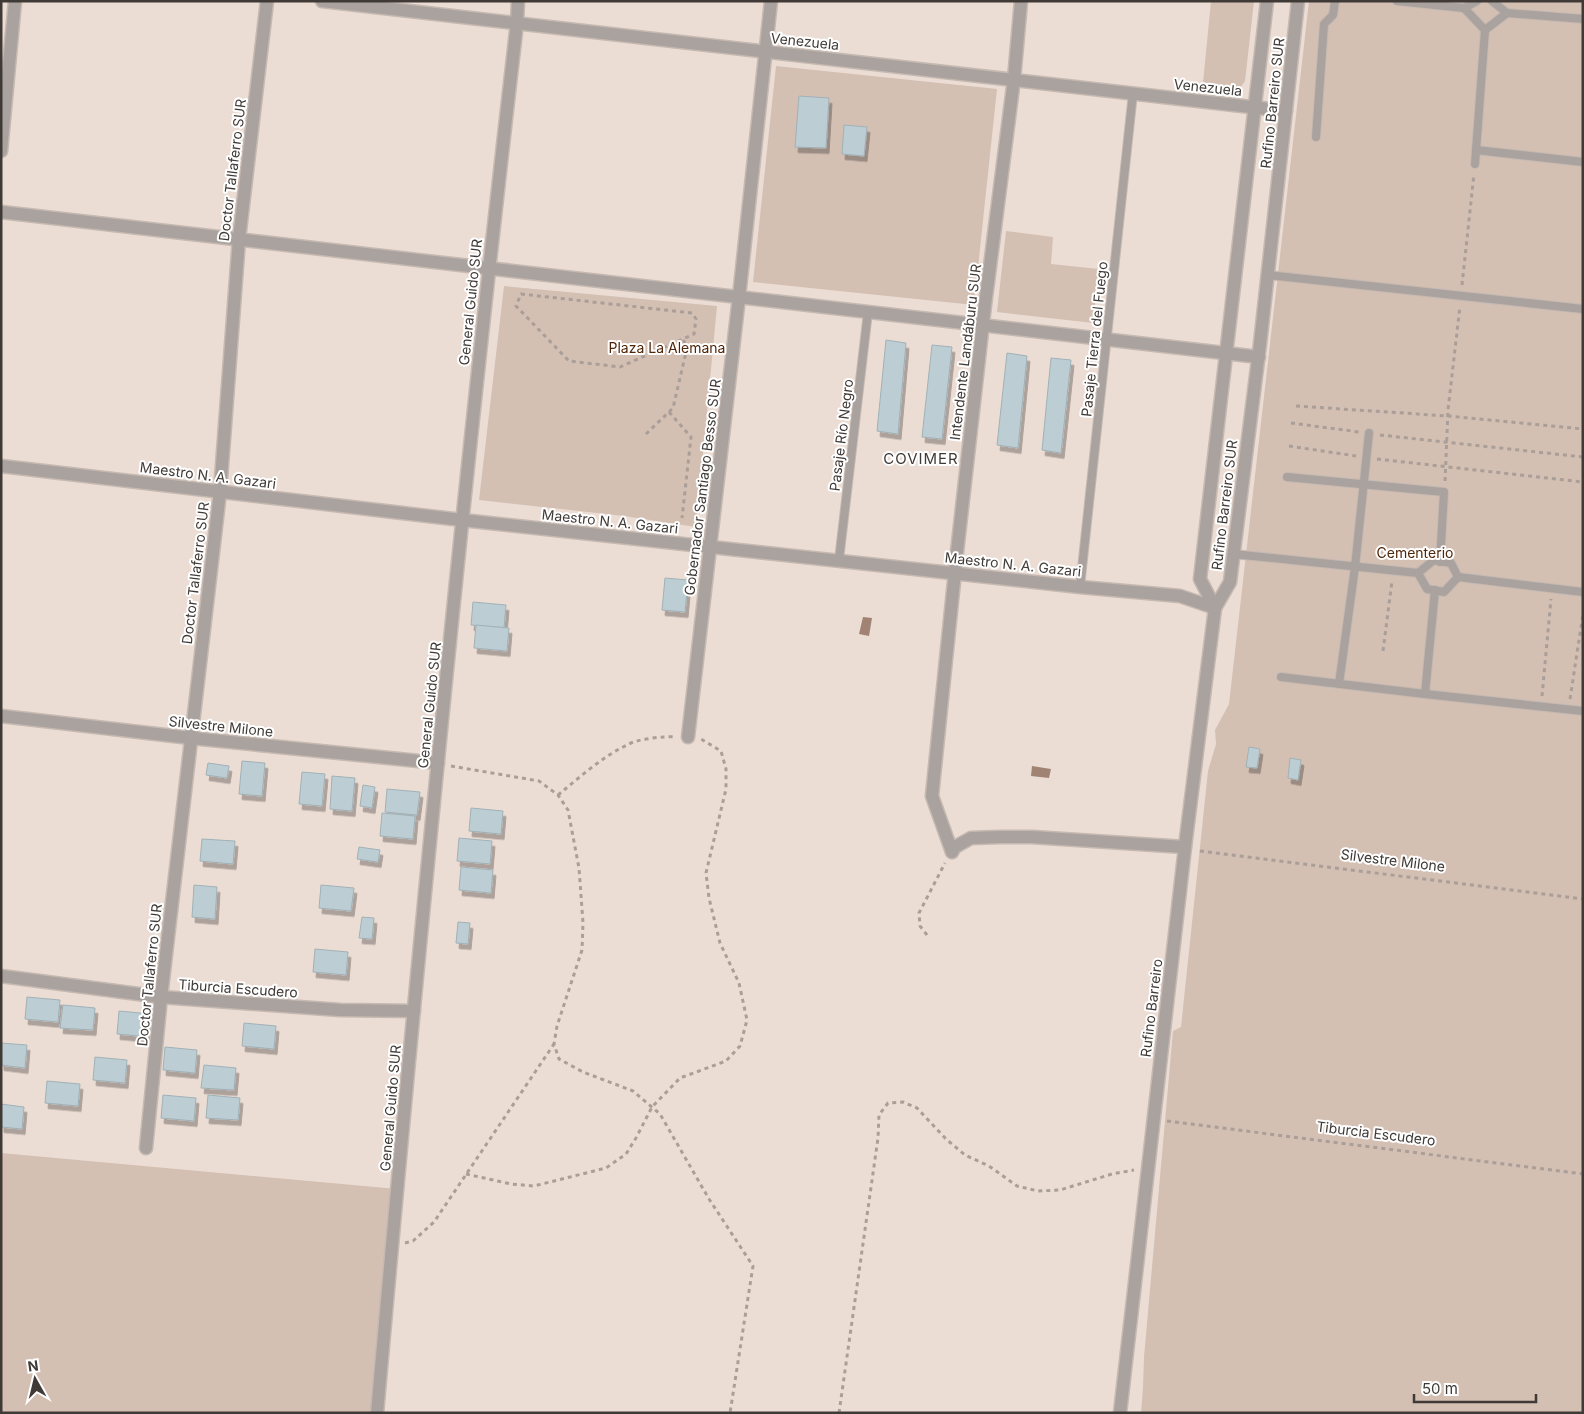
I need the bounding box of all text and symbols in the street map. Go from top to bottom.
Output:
street label: Venezuela [770,29,840,53]
street label: Rufino Barreiro SUR [1257,37,1287,169]
street label: Venezuela [1173,75,1243,99]
street label: Doctor Tallaferro SUR [215,98,249,242]
street label: General Guido SUR [455,238,485,366]
street label: Pasaje Tierra del Fuego [1077,261,1111,417]
street label: Intendente Landáburu SUR [946,263,984,441]
park label: Plaza La Alemana [609,339,725,356]
street label: Gobernador Santiago Besso SUR [680,378,724,596]
street label: Pasaje Río Negro [826,378,856,492]
street label: Rufino Barreiro SUR [1208,439,1240,571]
district label: COVIMER [883,449,959,468]
street label: Maestro N. A. Gazari [139,458,277,492]
street label: Doctor Tallaferro SUR [178,501,212,645]
street label: Maestro N. A. Gazari [541,505,679,537]
park label: Cementerio [1377,544,1453,561]
street label: Maestro N. A. Gazari [944,548,1082,580]
street label: General Guido SUR [414,641,444,769]
street label: Silvestre Milone [168,712,274,740]
street label: Silvestre Milone [1340,845,1446,875]
street label: Doctor Tallaferro SUR [133,903,165,1047]
street label: Rufino Barreiro [1137,958,1165,1058]
street label: Tiburcia Escudero [178,975,298,1001]
street label: General Guido SUR [376,1044,404,1172]
street label: Tiburcia Escudero [1316,1117,1436,1149]
north arrow [10,1354,60,1404]
text: N [27,1356,40,1375]
scale bar [1414,1372,1536,1404]
text: 50 m [1422,1379,1458,1398]

